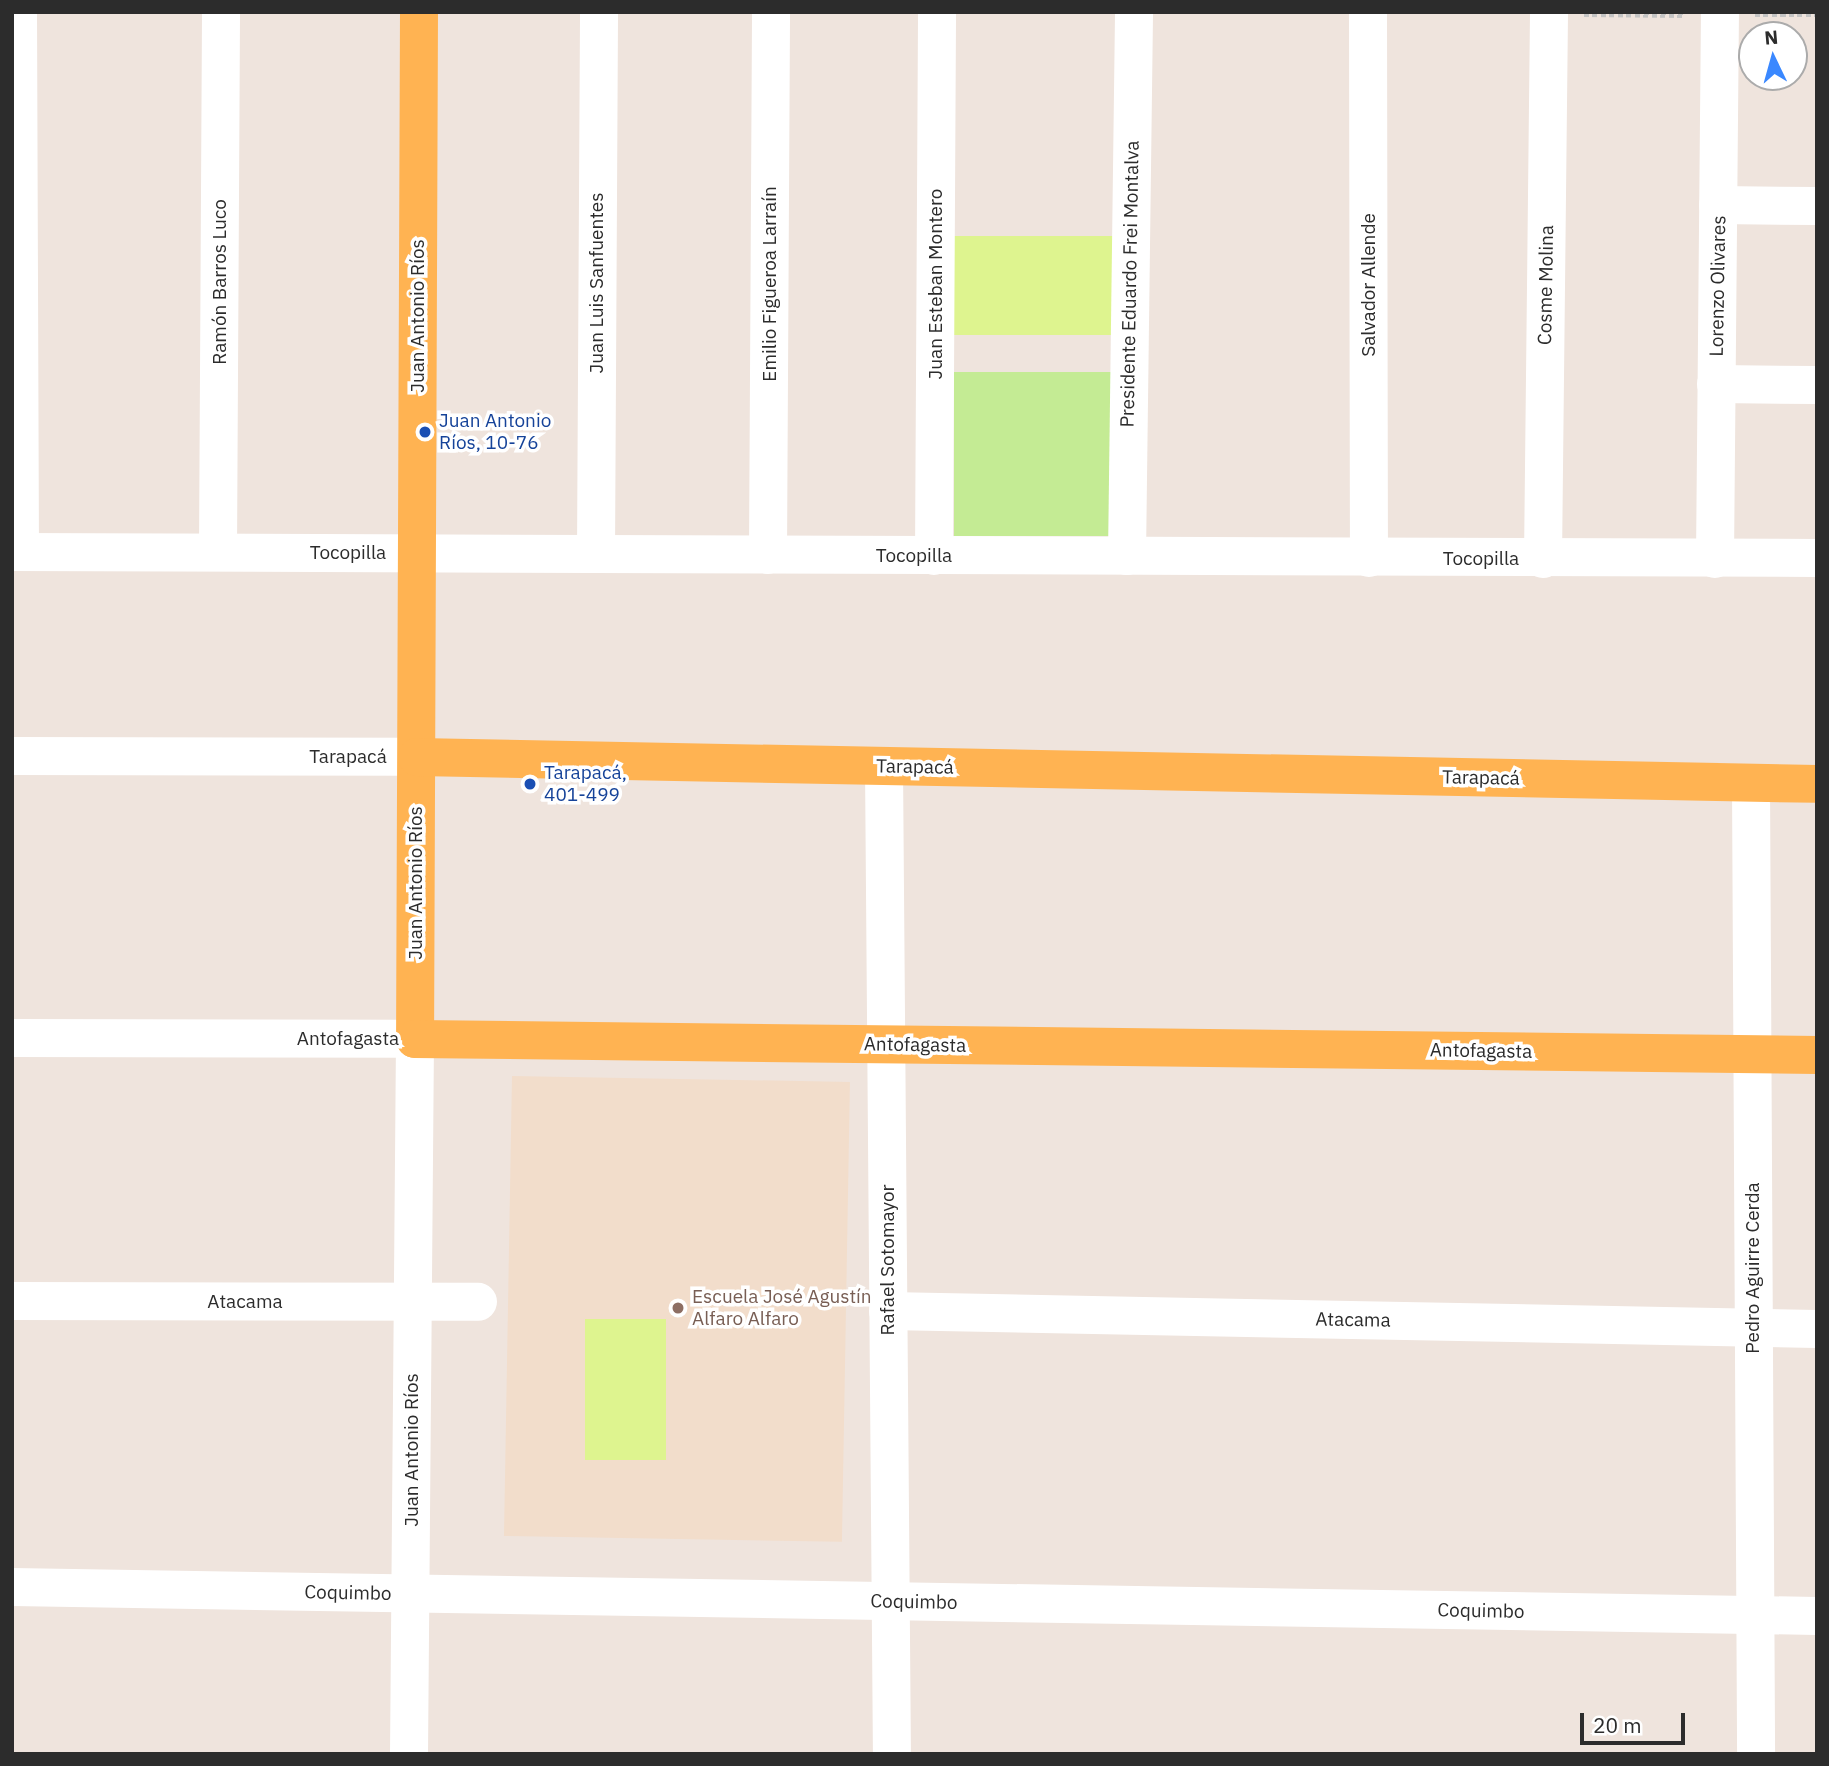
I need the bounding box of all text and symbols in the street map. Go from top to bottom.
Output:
north arrow [1738,21,1808,91]
text: N [1763,25,1779,50]
street label: Presidente Eduardo Frei Montalva [1116,140,1144,428]
street label: Emilio Figueroa Larraín [759,186,781,382]
street label: Juan Esteban Montero [925,189,947,379]
street label: Juan Luis Sanfuentes [586,193,608,373]
street label: Ramón Barros Luco [209,199,231,365]
street label: Salvador Allende [1358,213,1380,357]
street label: Lorenzo Olivares [1705,215,1731,357]
street label: Cosme Molina [1534,225,1558,345]
street label: Juan Antonio Ríos [407,239,429,393]
place label: Juan Antonio Ríos, 10-76 [439,410,551,454]
marker: Juan Antonio Ríos, 10-76 [417,424,433,440]
street label: Tocopilla [310,542,386,564]
street label: Tocopilla [876,545,952,567]
street label: Tocopilla [1443,548,1519,570]
street label: Tarapacá [309,746,387,768]
street label: Tarapacá [876,755,954,779]
place label: Tarapacá, 401-499 [544,762,627,806]
street label: Tarapacá [1442,766,1520,790]
marker: Tarapacá, 401-499 [522,776,538,792]
street label: Juan Antonio Ríos [405,806,427,960]
street label: Antofagasta [297,1028,399,1050]
street label: Antofagasta [864,1033,966,1057]
street label: Antofagasta [1430,1039,1532,1063]
street label: Pedro Aguirre Cerda [1742,1182,1764,1354]
street label: Rafael Sotomayor [877,1184,899,1336]
place label: Escuela José Agustín Alfaro Alfaro [692,1286,872,1330]
street label: Atacama [207,1291,283,1313]
marker: Escuela José Agustín Alfaro Alfaro [670,1300,686,1316]
street label: Atacama [1315,1308,1391,1332]
street label: Juan Antonio Ríos [401,1373,423,1527]
street label: Coquimbo [304,1581,392,1605]
street label: Coquimbo [870,1590,958,1614]
street label: Coquimbo [1437,1599,1525,1623]
scale bar [1584,1700,1689,1744]
text: 20 m [1593,1711,1642,1739]

